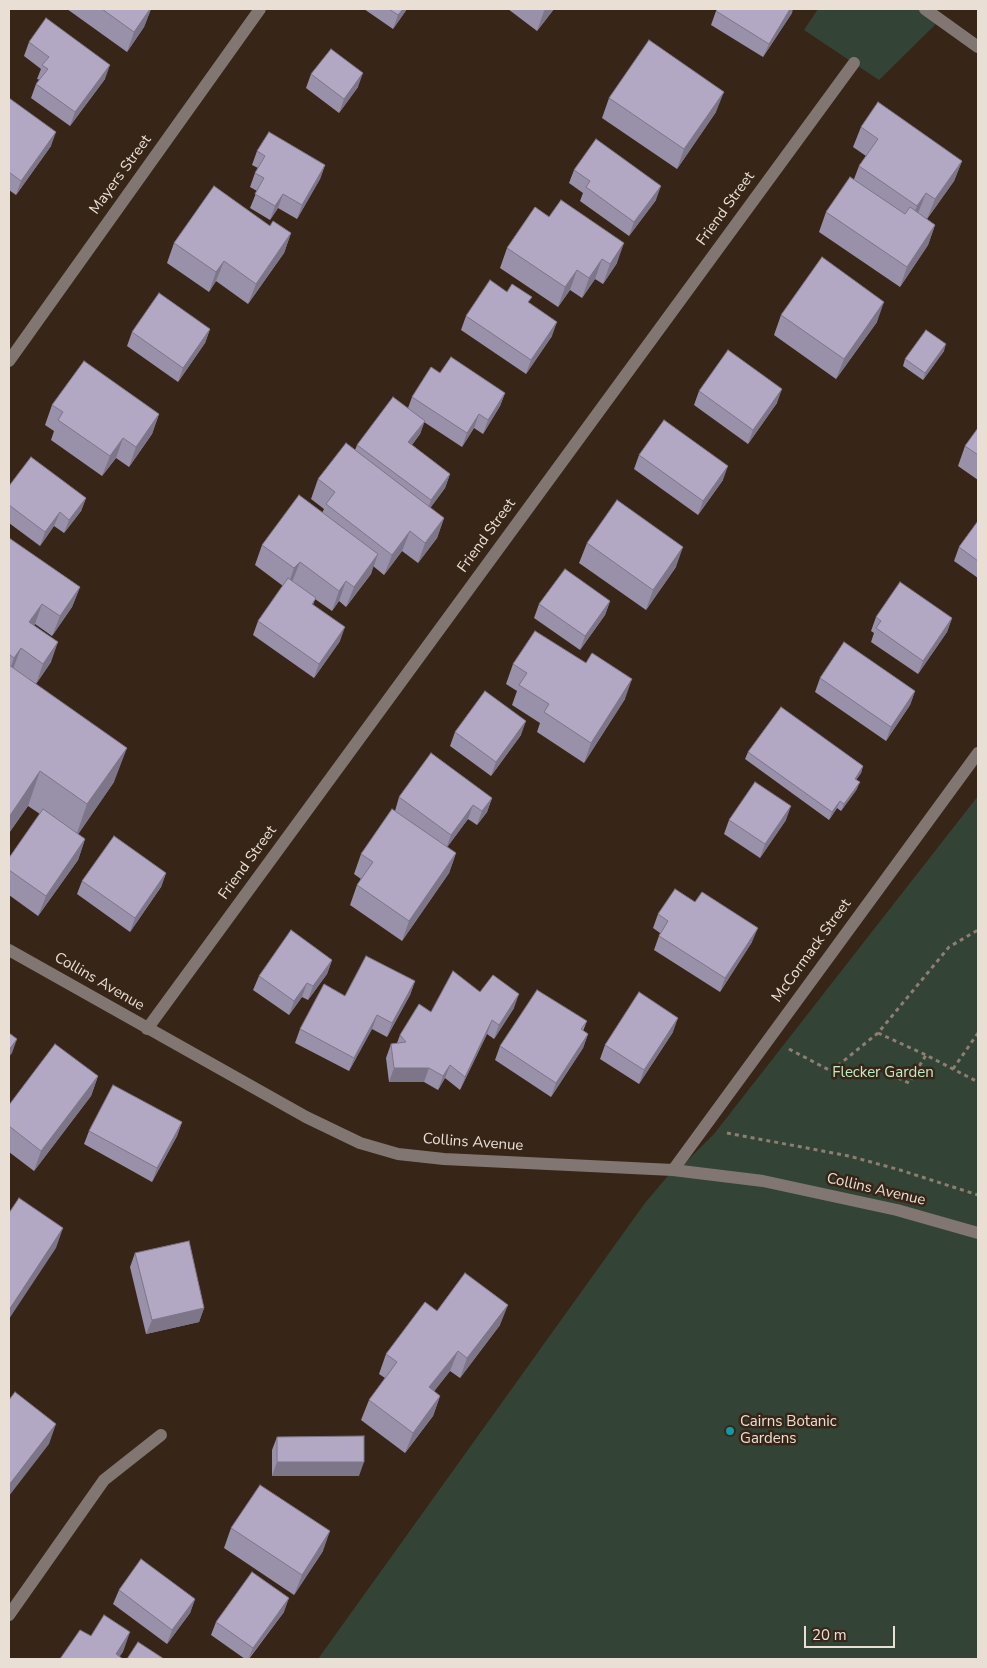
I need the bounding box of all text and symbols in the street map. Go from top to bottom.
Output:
street label: Mayers Street [86,132,156,218]
street label: Friend Street [693,169,759,249]
street label: Friend Street [454,496,520,576]
street label: Friend Street [215,823,281,903]
street label: McCormack Street [769,896,855,1006]
street label: Collins Avenue [51,949,147,1015]
park label: Flecker Garden [832,1064,934,1082]
street label: Collins Avenue [422,1131,524,1155]
street label: Collins Avenue [825,1170,927,1210]
place label: Cairns Botanic Gardens [740,1413,837,1448]
marker: Cairns Botanic Gardens [724,1425,736,1437]
scale bar [807,1616,898,1648]
text: 20 m [812,1625,847,1645]

